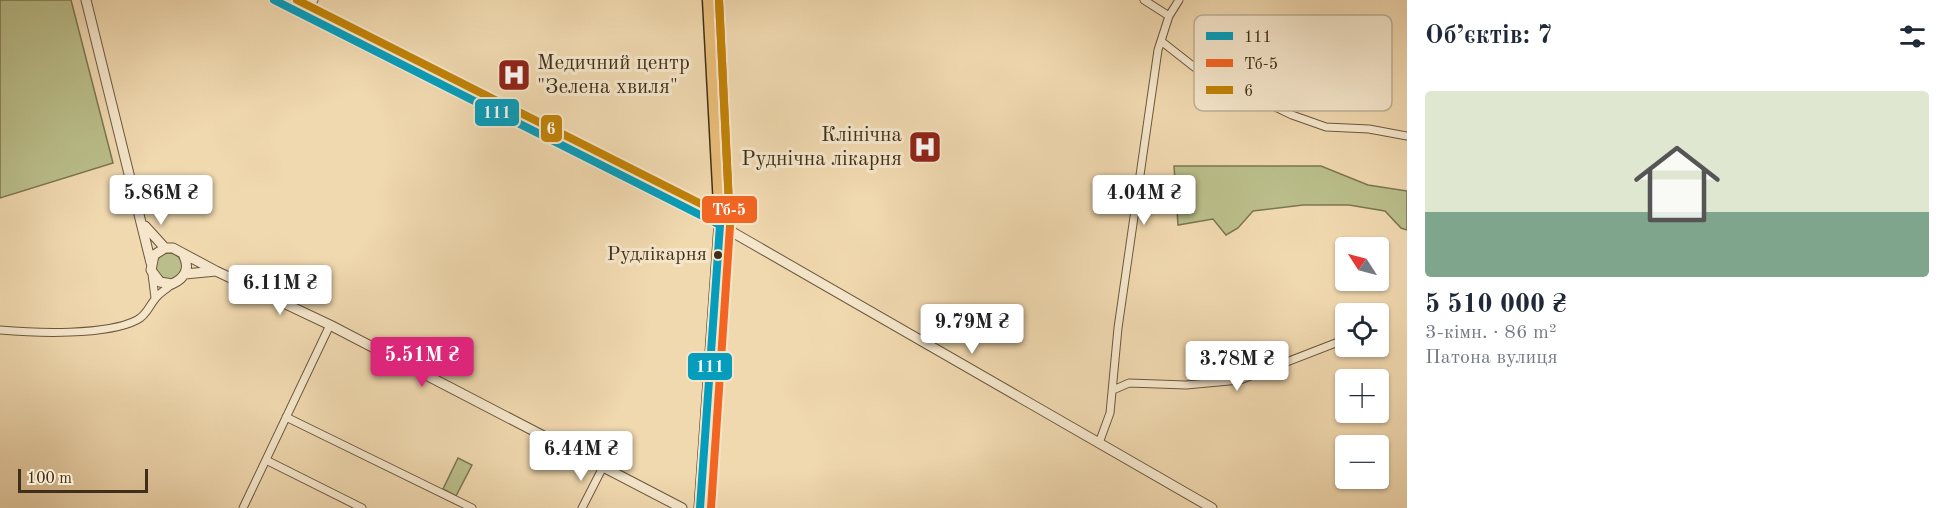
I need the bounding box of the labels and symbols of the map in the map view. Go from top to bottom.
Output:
legend [1194,15,1392,111]
text: 111 [1244,30,1272,46]
place label: Медичний центр "Зелена хвиля" [537,53,690,98]
hospital icon: Медичний центр "Зелена хвиля" [496,57,532,93]
text: Тб-5 [1244,57,1278,73]
text: 6 [1244,84,1253,100]
line badge: 111 [474,98,520,127]
text: 111 [483,106,511,122]
line badge: 6 [540,114,563,143]
text: 6 [546,122,556,138]
place label: Клінічна Руднічна лікарня [741,125,902,170]
hospital icon: Клінічна Руднічна лікарня [907,129,943,165]
pin: 5.86M ₴ [106,175,216,226]
pin: 4.04M ₴ [1089,175,1199,226]
line badge: Тб-5 [701,195,758,224]
text: Тб-5 [712,203,746,219]
north arrow [1335,237,1389,291]
place label: Рудлікарня [607,245,707,265]
marker: Рудлікарня [712,249,724,261]
pin: 6.11M ₴ [225,265,335,316]
pin: 9.79M ₴ [917,304,1027,355]
pin: 5.51M ₴ [367,337,477,388]
pin: 3.78M ₴ [1182,341,1292,392]
line badge: 111 [687,352,733,381]
text: 111 [696,360,724,376]
pin: 6.44M ₴ [526,431,636,482]
scale bar [18,466,148,494]

